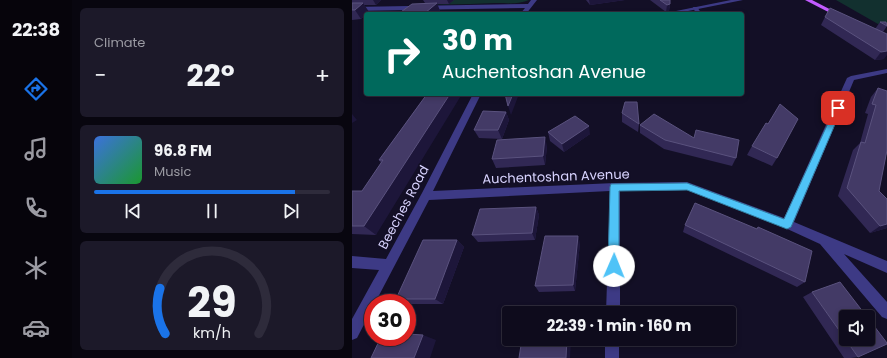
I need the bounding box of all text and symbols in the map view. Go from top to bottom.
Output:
text: 22:38 [12,17,60,42]
text: 30 m [442,21,513,60]
icon: right [376,28,428,80]
text: Climate [94,33,145,52]
text: 22° [186,54,235,97]
text: Auchentoshan Avenue [442,59,646,84]
text: − [94,60,106,91]
text: + [315,60,330,91]
icon: directions [22,75,50,103]
pin [821,91,855,125]
icon: arrive [827,97,849,119]
icon: music [22,135,50,163]
text: 96.8 FM [154,140,212,161]
text: Music [154,162,191,181]
street label: Beeches Road [373,162,434,252]
street label: Auchentoshan Avenue [482,164,630,189]
icon: phone [22,194,50,222]
icon: previous [122,200,144,222]
icon: pause [201,200,223,222]
icon: next [280,200,302,222]
position arrow [593,245,635,287]
icon: climate [22,254,50,282]
text: 29 [187,272,237,331]
speed limit sign: 30 [364,294,416,346]
map controls [839,310,875,346]
button: sound [839,310,875,346]
icon: car [22,314,50,342]
text: 22:39 · 1 min · 160 m [547,315,691,336]
text: km/h [193,322,231,342]

